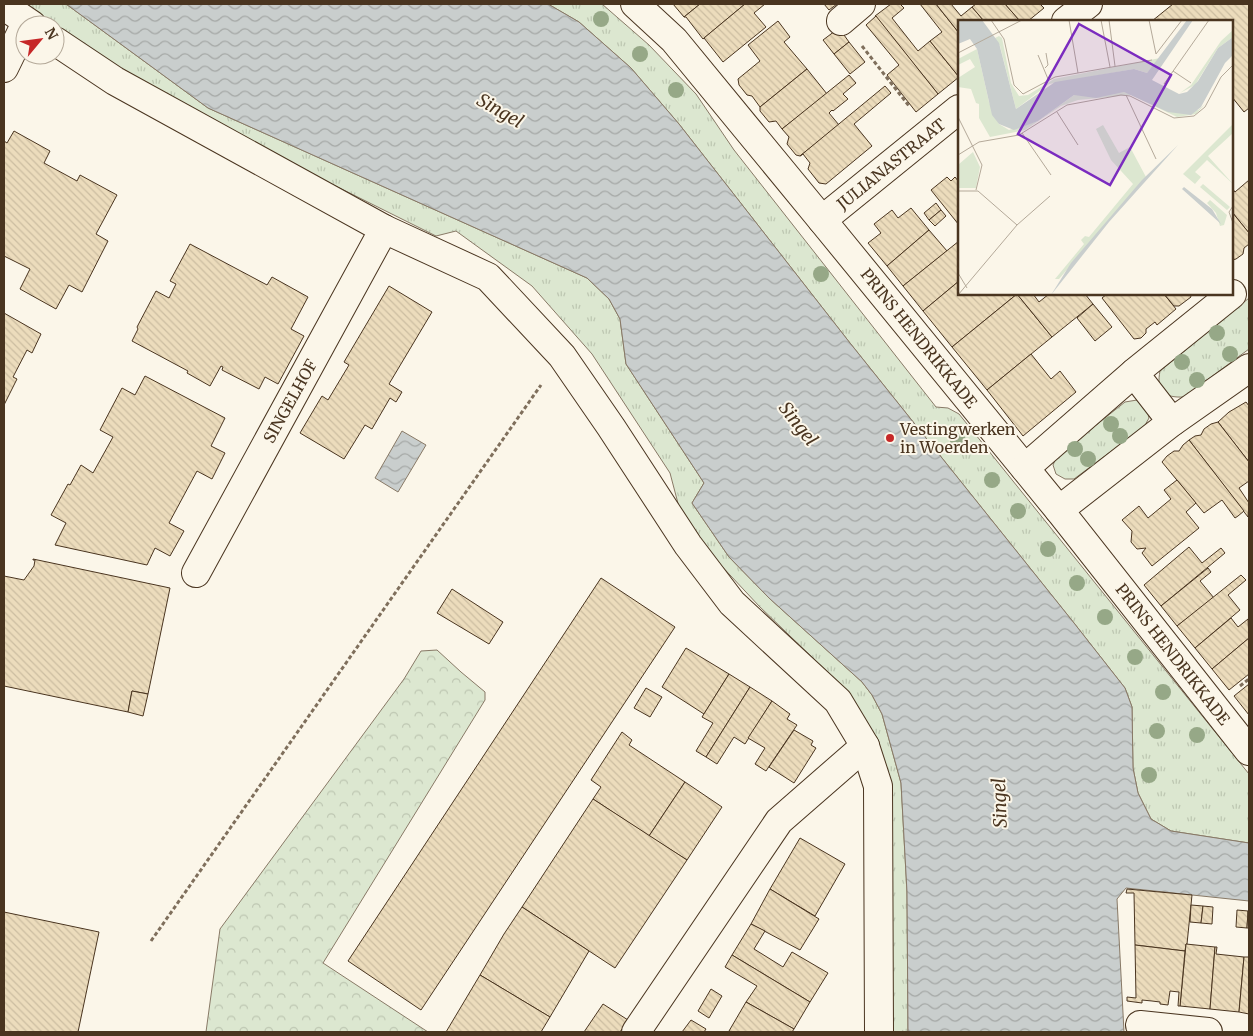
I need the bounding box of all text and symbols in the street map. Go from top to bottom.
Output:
north arrow [15,15,65,65]
inset map [958,20,1233,295]
text: N [41,24,62,43]
water label: Singel [473,88,528,133]
street label: JULIANASTRAAT [832,114,949,215]
street label: PRINS HENDRIKKADE [857,264,982,412]
street label: SINGELHOF [259,355,321,446]
water label: Singel [774,397,823,450]
place label: Vestingwerken in Woerden [899,419,1016,457]
marker: Vestingwerken in Woerden [884,432,896,444]
street label: PRINS HENDRIKKADE [1112,579,1235,729]
water label: Singel [987,778,1012,828]

